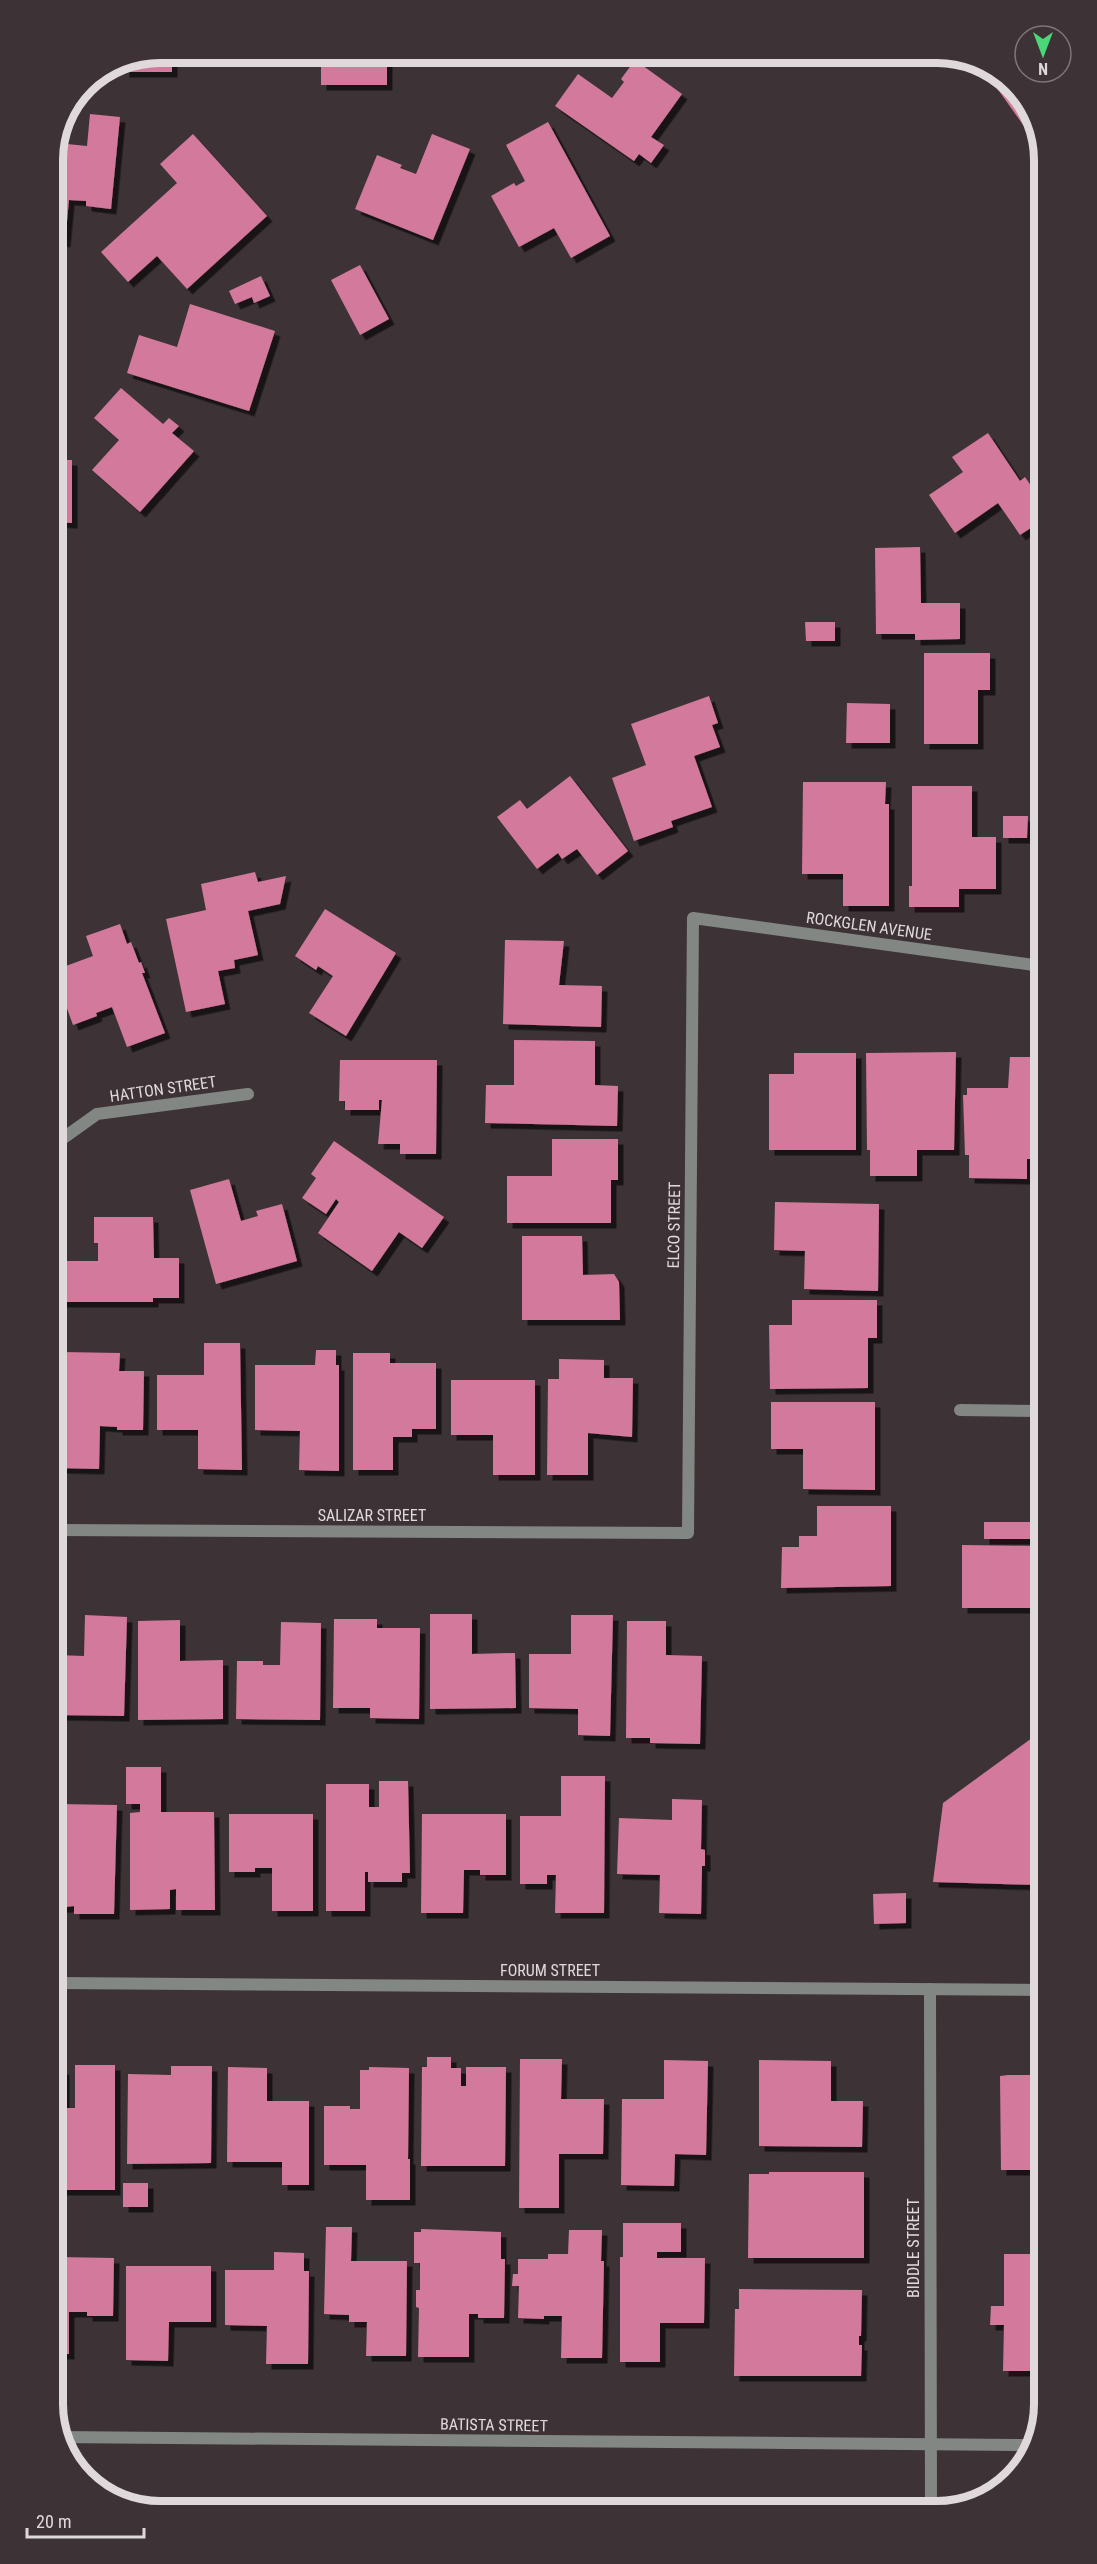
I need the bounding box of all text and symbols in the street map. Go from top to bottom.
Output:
north arrow [1013,24,1073,84]
text: N [1038,59,1048,78]
street label: ROCKGLEN AVENUE [805,908,933,944]
street label: HATTON STREET [108,1072,218,1106]
street label: ELCO STREET [664,1181,684,1269]
street label: SALIZAR STREET [318,1506,426,1525]
street label: FORUM STREET [500,1961,600,1980]
street label: BIDDLE STREET [904,2198,923,2298]
street label: BATISTA STREET [440,2415,548,2435]
scale bar [27,2501,144,2539]
text: 20 m [36,2511,71,2532]

